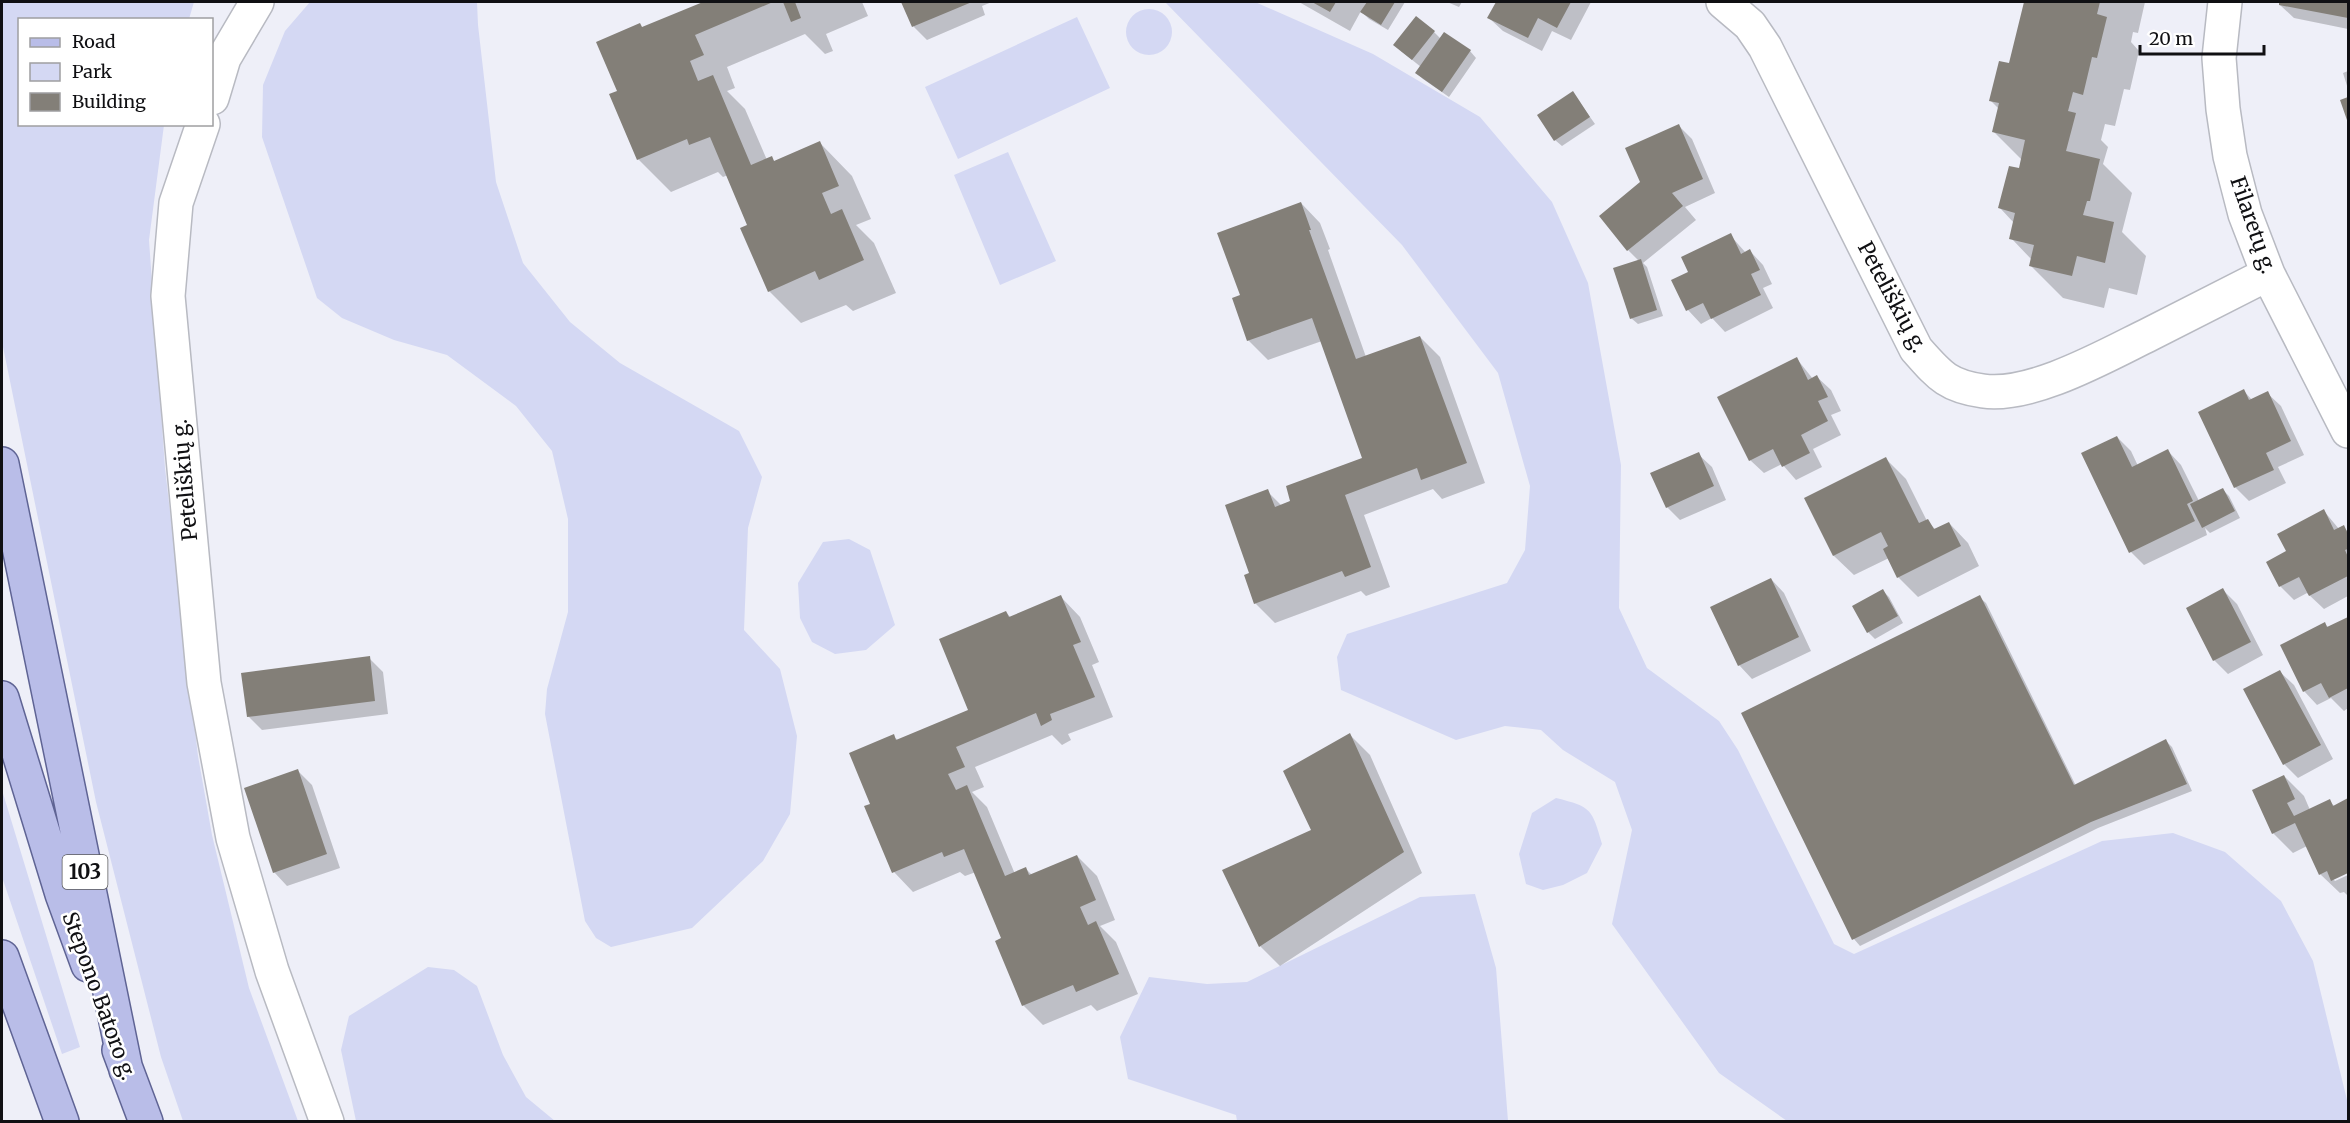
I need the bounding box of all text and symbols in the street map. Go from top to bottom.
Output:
legend [18,18,213,126]
scale bar [2140,18,2264,56]
text: 20 m [2149,27,2193,50]
text: Road [72,30,116,53]
text: Park [72,60,113,83]
text: Building [72,90,146,113]
street label: Filaretų g. [2224,173,2283,277]
street label: Peteliškių g. [1852,237,1933,357]
street label: Peteliškių g. [166,418,203,542]
road number: 103 [62,855,107,889]
street label: Stepono Batoro g. [56,908,142,1084]

